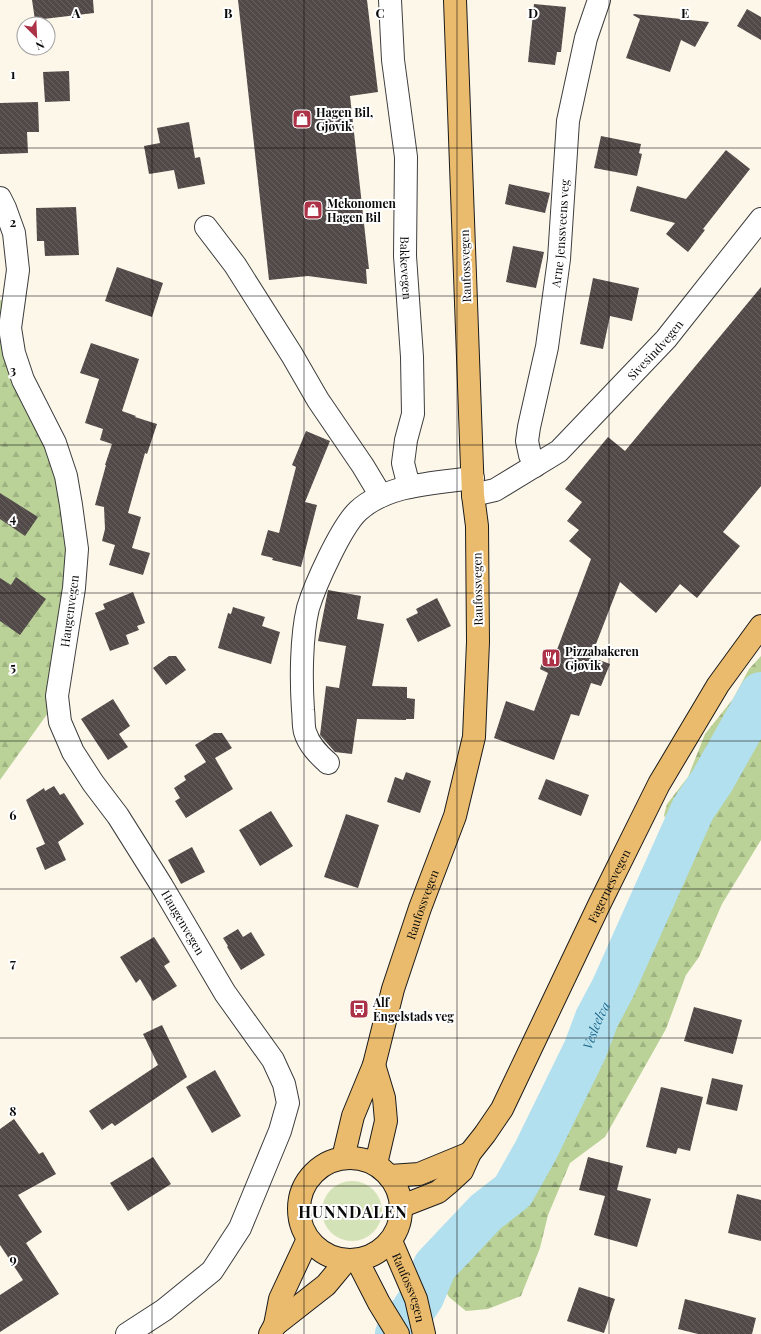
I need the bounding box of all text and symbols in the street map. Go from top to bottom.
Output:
text: A [71,4,81,21]
text: B [224,4,233,21]
text: C [375,4,385,21]
text: D [528,4,538,21]
text: E [681,4,689,21]
north arrow [16,16,56,56]
text: N [34,37,47,54]
text: 1 [11,65,16,82]
place label: Hagen Bil, Gjøvik [316,104,373,134]
shop icon: Hagen Bil, Gjøvik [291,108,313,130]
street label: Arne Jenssveens veg [547,178,572,289]
place label: Mekonomen Hagen Bil [327,195,396,225]
shop icon: Mekonomen Hagen Bil [302,199,324,221]
text: 2 [10,213,17,230]
street label: Raufossvegen [456,229,474,303]
street label: Bakkevegen [397,236,416,300]
street label: Sivesindvegen [623,316,686,383]
text: 3 [10,361,16,378]
text: 4 [10,509,17,526]
street label: Raufossvegen [468,552,486,626]
street label: Haugenvegen [56,574,82,648]
place label: Pizzabakeren Gjøvik [565,643,639,673]
restaurant icon: Pizzabakeren Gjøvik [540,647,562,669]
text: 5 [10,658,16,675]
text: 6 [9,806,17,823]
street label: Fagernesvegen [584,846,634,925]
street label: Raufossvegen [402,867,442,941]
street label: Haugenvegen [158,887,209,958]
text: 7 [10,954,16,971]
place label: Alf Engelstads veg [372,994,454,1024]
bus stop icon: Alf Engelstads veg [348,998,370,1020]
water label: Vesleelva [578,998,613,1051]
text: 8 [9,1102,17,1119]
district label: HUNNDALEN [298,1201,408,1222]
text: 9 [9,1250,17,1267]
street label: Raufossvegen [389,1250,429,1324]

